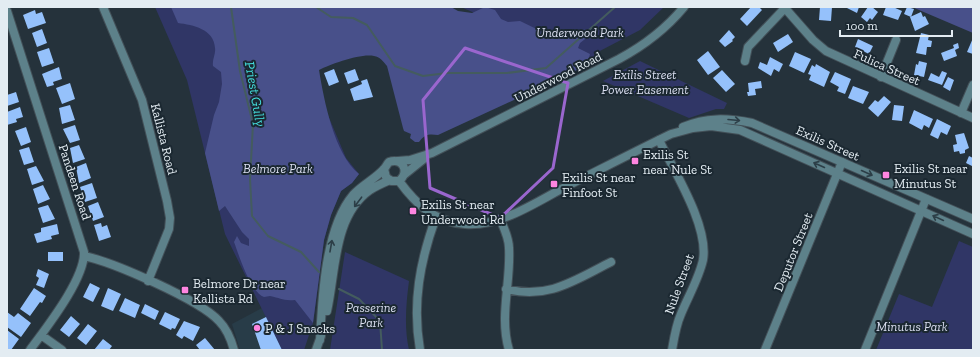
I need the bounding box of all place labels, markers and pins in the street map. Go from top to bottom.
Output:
place label: Exilis St near Nule St [643,147,712,177]
marker: Exilis St near Nule St [630,156,640,166]
place label: Exilis St near Minutus St [894,161,968,191]
place label: Exilis St near Finfoot St [562,170,636,200]
marker: Exilis St near Minutus St [881,170,891,180]
marker: Exilis St near Finfoot St [549,179,559,189]
place label: Exilis St near Underwood Rd [421,197,504,227]
marker: Exilis St near Underwood Rd [408,206,418,216]
place label: Belmore Dr near Kallista Rd [193,276,286,306]
marker: Belmore Dr near Kallista Rd [180,285,190,295]
place label: P & J Snacks [265,321,336,336]
marker: P & J Snacks [252,323,262,333]

